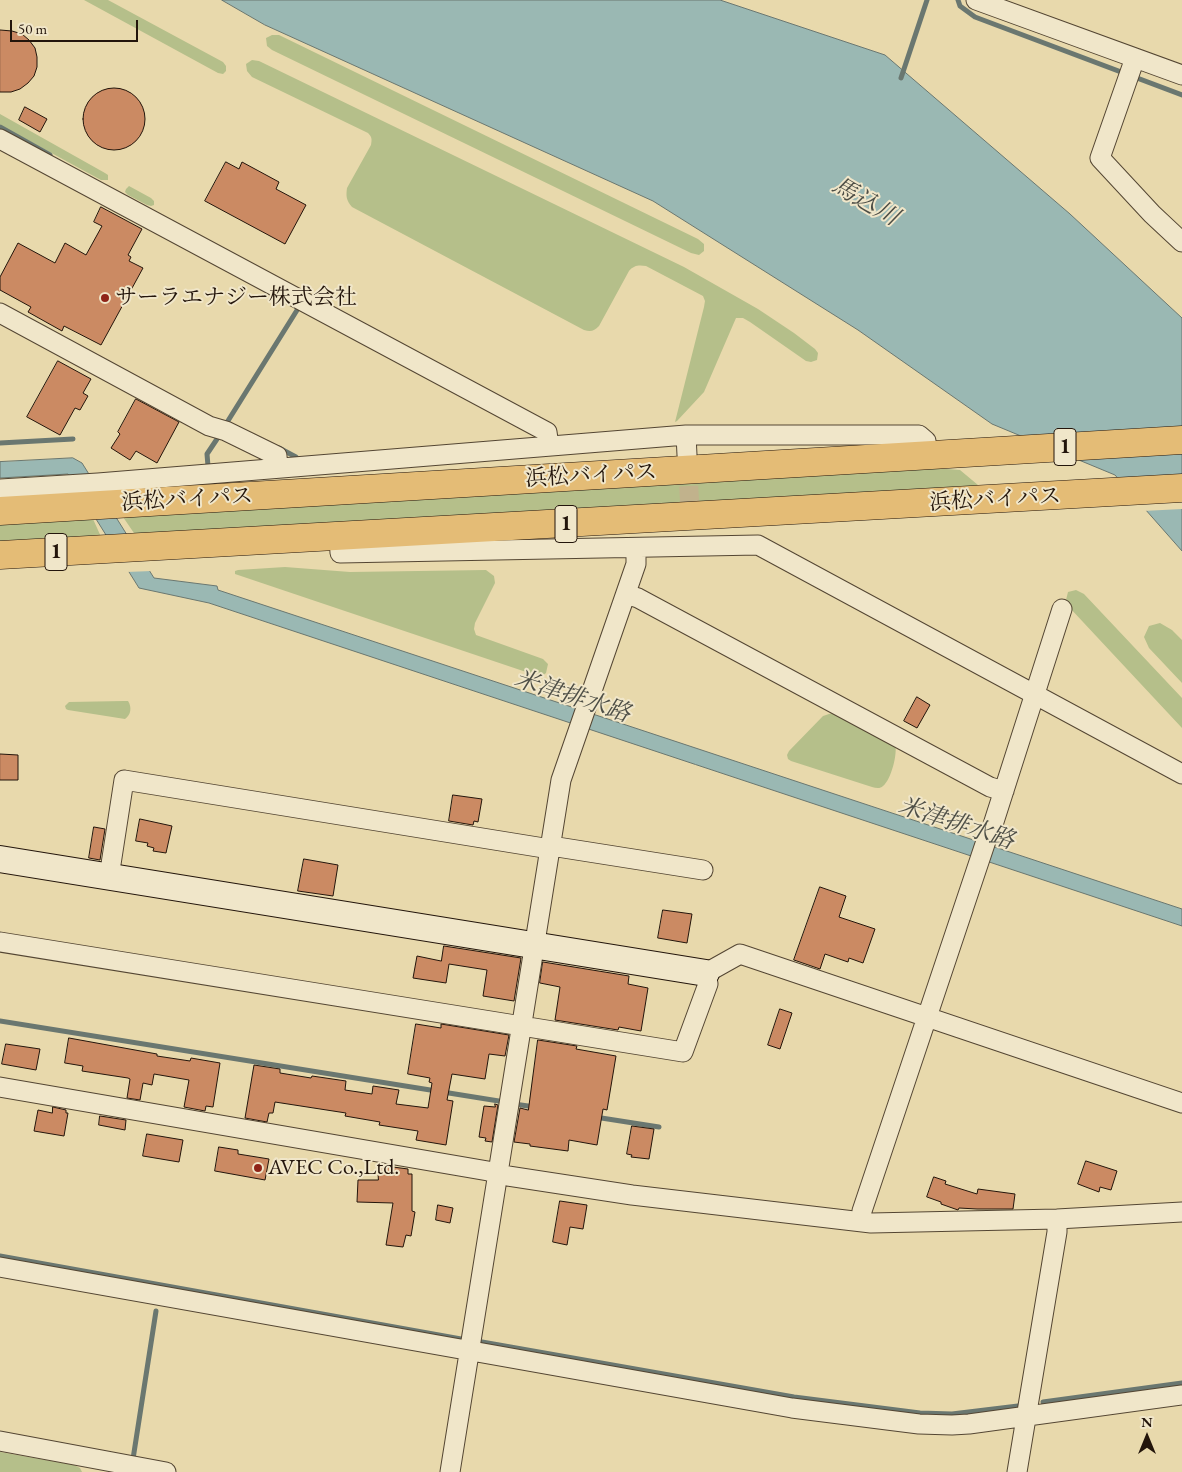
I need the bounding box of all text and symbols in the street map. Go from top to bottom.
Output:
scale bar [12,10,140,42]
text: 50 m [18,19,47,38]
water label: 馬込川 [827,172,903,232]
place label: サーラエナジー株式会社 [115,285,357,311]
marker: サーラエナジー株式会社 [99,292,111,304]
road number: 1 [1054,428,1076,466]
street label: 浜松バイパス [524,459,658,493]
street label: 浜松バイパス [120,483,254,517]
street label: 浜松バイパス [928,483,1062,517]
road number: 1 [555,506,577,542]
road number: 1 [45,534,67,570]
water label: 米津排水路 [510,665,634,729]
water label: 米津排水路 [894,792,1018,856]
place label: AVEC Co.,Ltd. [268,1155,399,1181]
marker: AVEC Co.,Ltd. [252,1162,264,1174]
north arrow [1122,1412,1172,1462]
text: N [1141,1413,1153,1431]

